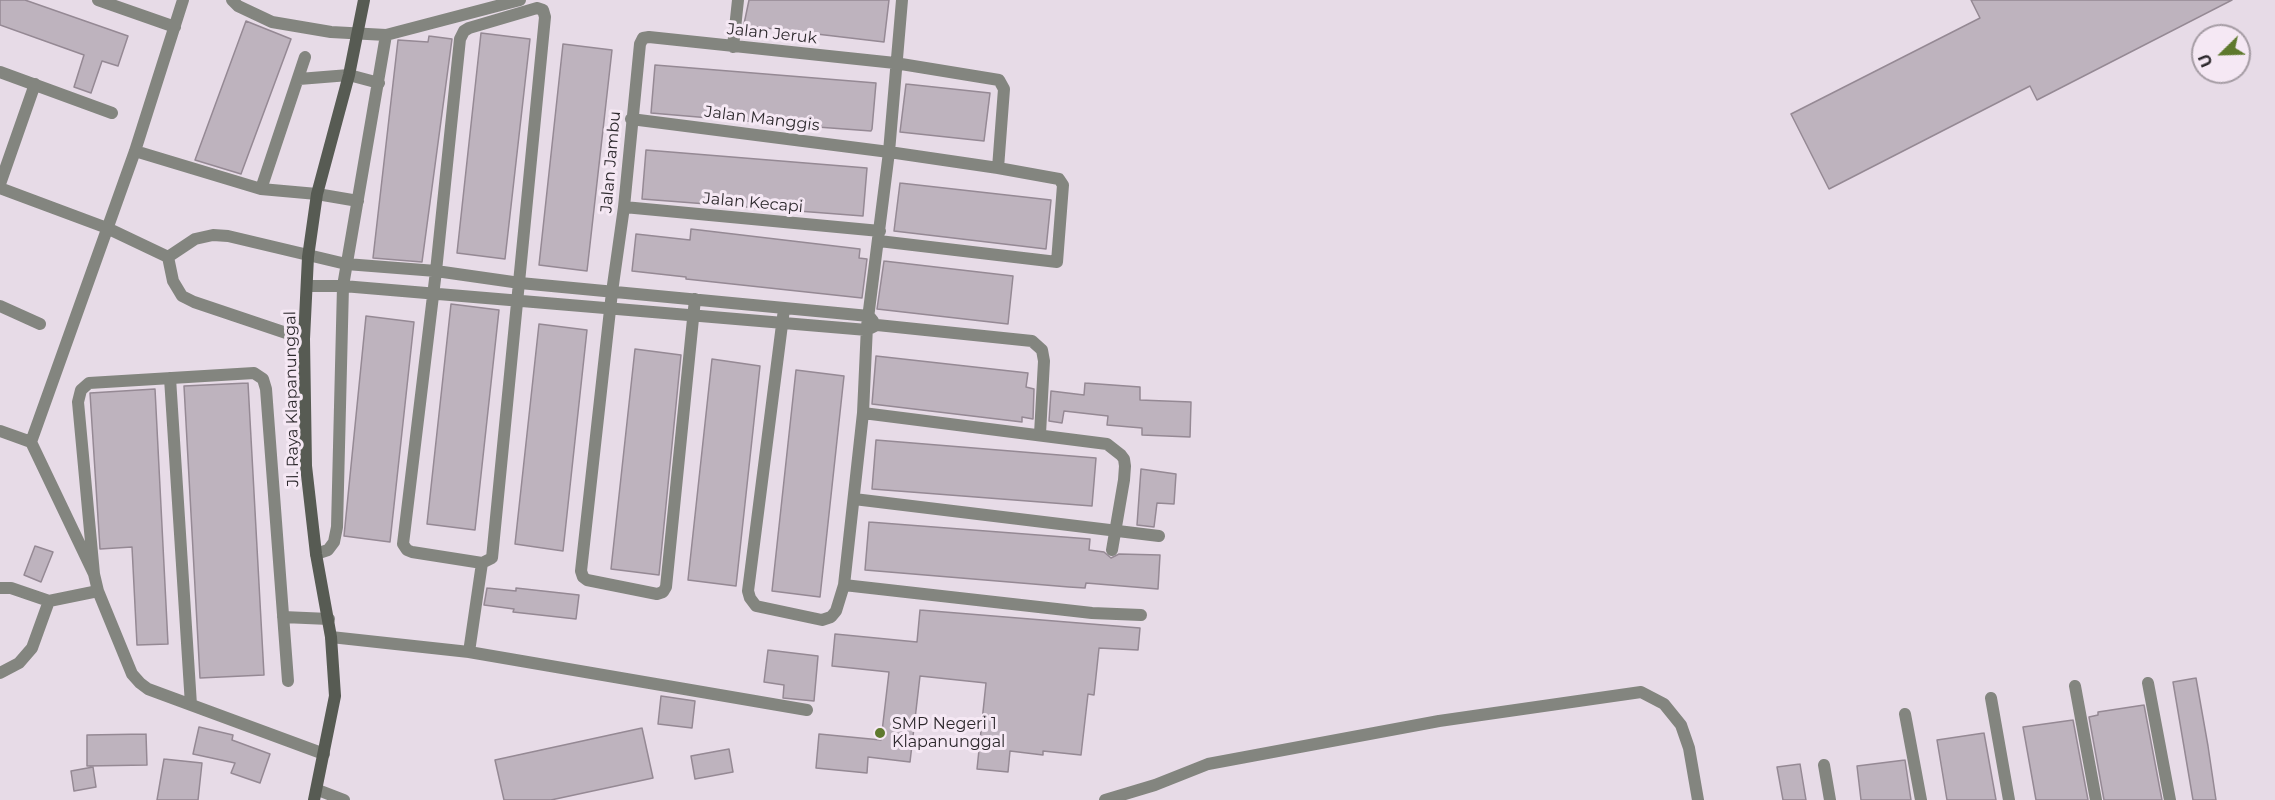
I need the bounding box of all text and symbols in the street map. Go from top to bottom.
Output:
street label: Jalan Jeruk [726,20,818,48]
north arrow [2191,24,2251,84]
text: U [2195,51,2217,70]
street label: Jalan Manggis [703,102,821,136]
street label: Jalan Jambu [597,110,625,214]
street label: Jalan Kecapi [702,189,804,217]
street label: Jl. Raya Klapanunggal [281,311,303,487]
place label: SMP Negeri 1 Klapanunggal [892,714,1005,752]
marker: SMP Negeri 1 Klapanunggal [873,726,887,740]

